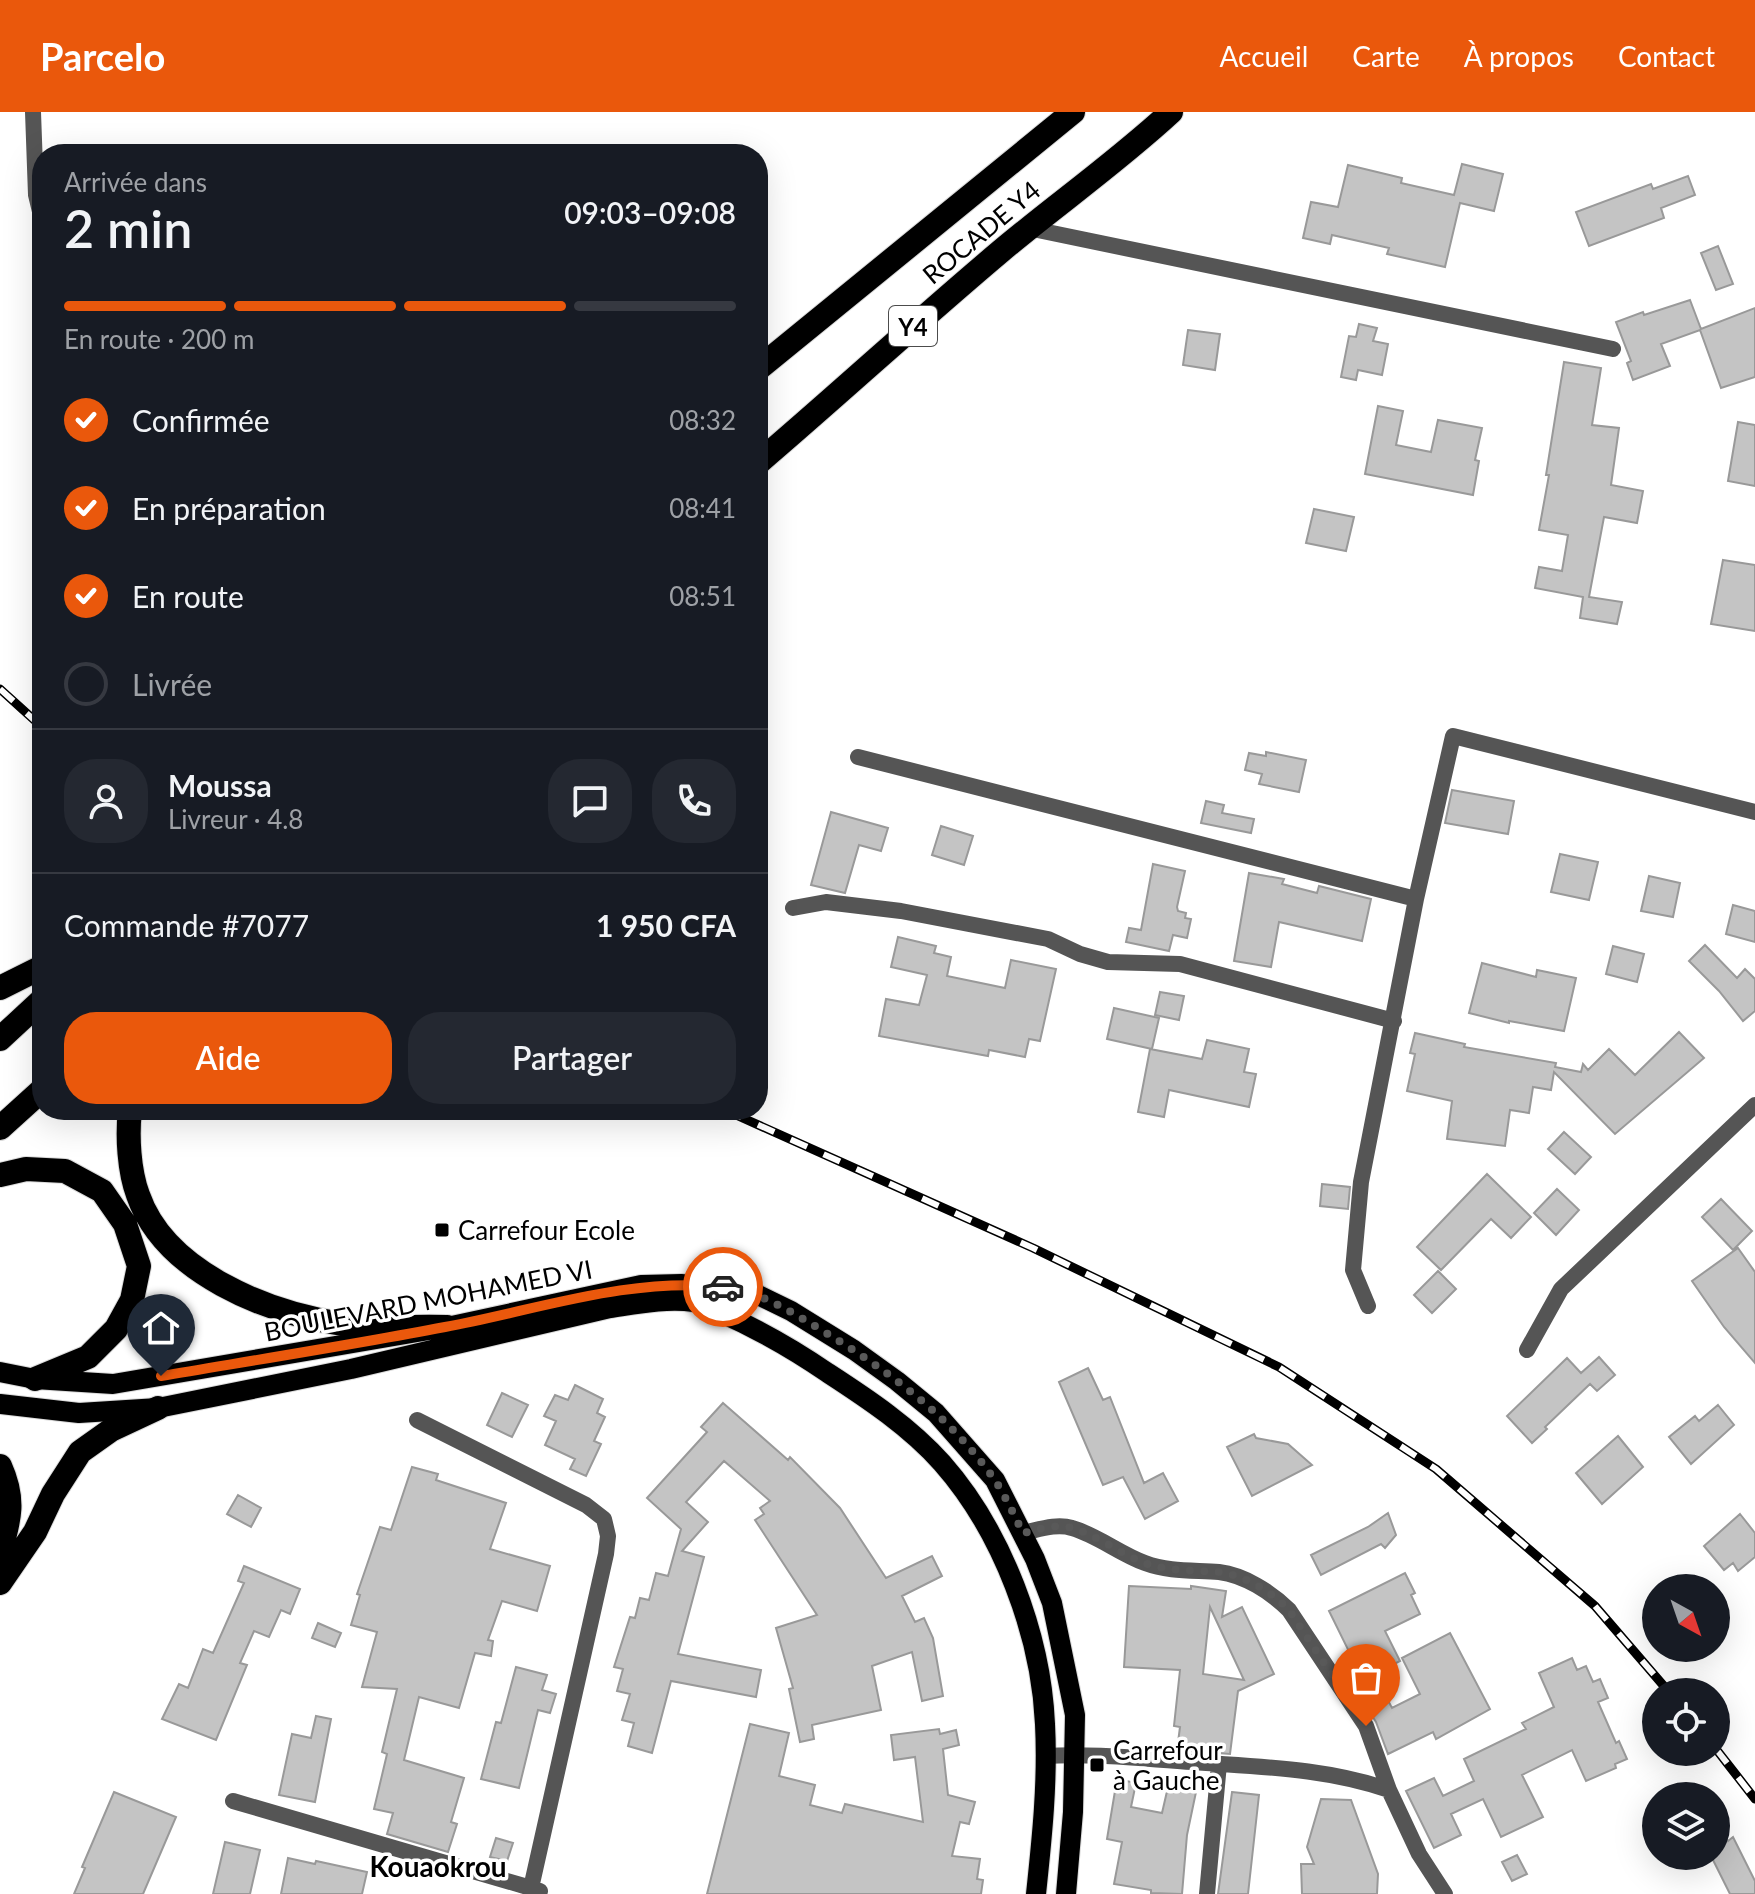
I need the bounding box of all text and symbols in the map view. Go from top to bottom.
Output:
text: Parcelo [40,33,165,79]
text: Accueil [1219,39,1308,73]
text: Carte [1352,39,1420,73]
text: À propos [1464,39,1574,73]
text: Contact [1618,39,1715,73]
text: Arrivée dans [64,166,207,198]
street label: ROCADE Y4 [916,174,1046,290]
text: 09:03–09:08 [564,194,736,230]
text: 2 min [64,197,192,259]
road number: Y4 [889,306,937,346]
text: En route · 200 m [64,323,254,355]
icon: check [64,398,108,442]
text: Confirmée [132,402,270,438]
text: 08:32 [669,404,736,436]
icon: check [64,486,108,530]
text: En préparation [132,490,326,526]
text: 08:41 [669,492,736,524]
icon: check [64,574,108,618]
text: En route [132,578,244,614]
text: 08:51 [669,580,736,612]
text: Livrée [132,666,212,702]
button: person [64,759,148,843]
button: chat [548,759,632,843]
button: phone [652,759,736,843]
text: Moussa [168,767,272,803]
text: Livreur · 4.8 [168,803,303,835]
text: Commande #7077 [64,907,309,943]
text: 1 950 CFA [596,907,736,943]
button: Aide [64,1012,392,1104]
button: Partager [408,1012,736,1104]
place label: Carrefour Ecole [458,1214,635,1246]
marker: Carrefour Ecole [433,1221,451,1239]
courier [683,1247,763,1327]
street label: BOULEVARD MOHAMED VI [261,1252,595,1348]
icon: car [701,1265,745,1309]
pin [127,1294,195,1376]
icon: home [139,1306,183,1350]
north arrow [1642,1574,1730,1662]
map controls [1642,1574,1730,1870]
pin [1332,1644,1400,1726]
icon: bag [1344,1656,1388,1700]
button: locate [1642,1678,1730,1766]
place label: Carrefour à Gauche [1113,1734,1223,1796]
marker: Carrefour à Gauche [1088,1756,1106,1774]
button: layers [1642,1782,1730,1870]
district label: Kouaokrou [369,1849,507,1883]

